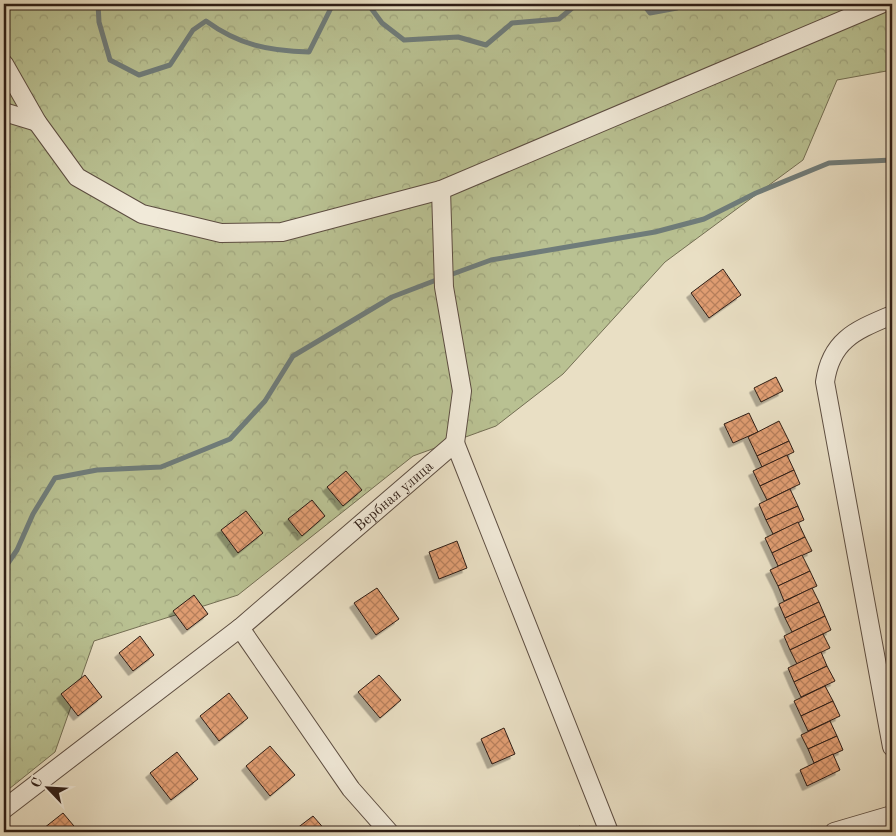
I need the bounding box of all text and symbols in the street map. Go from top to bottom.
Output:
street label: Вербная улица [352,459,437,535]
north arrow [22,764,72,814]
text: С [29,776,45,790]

